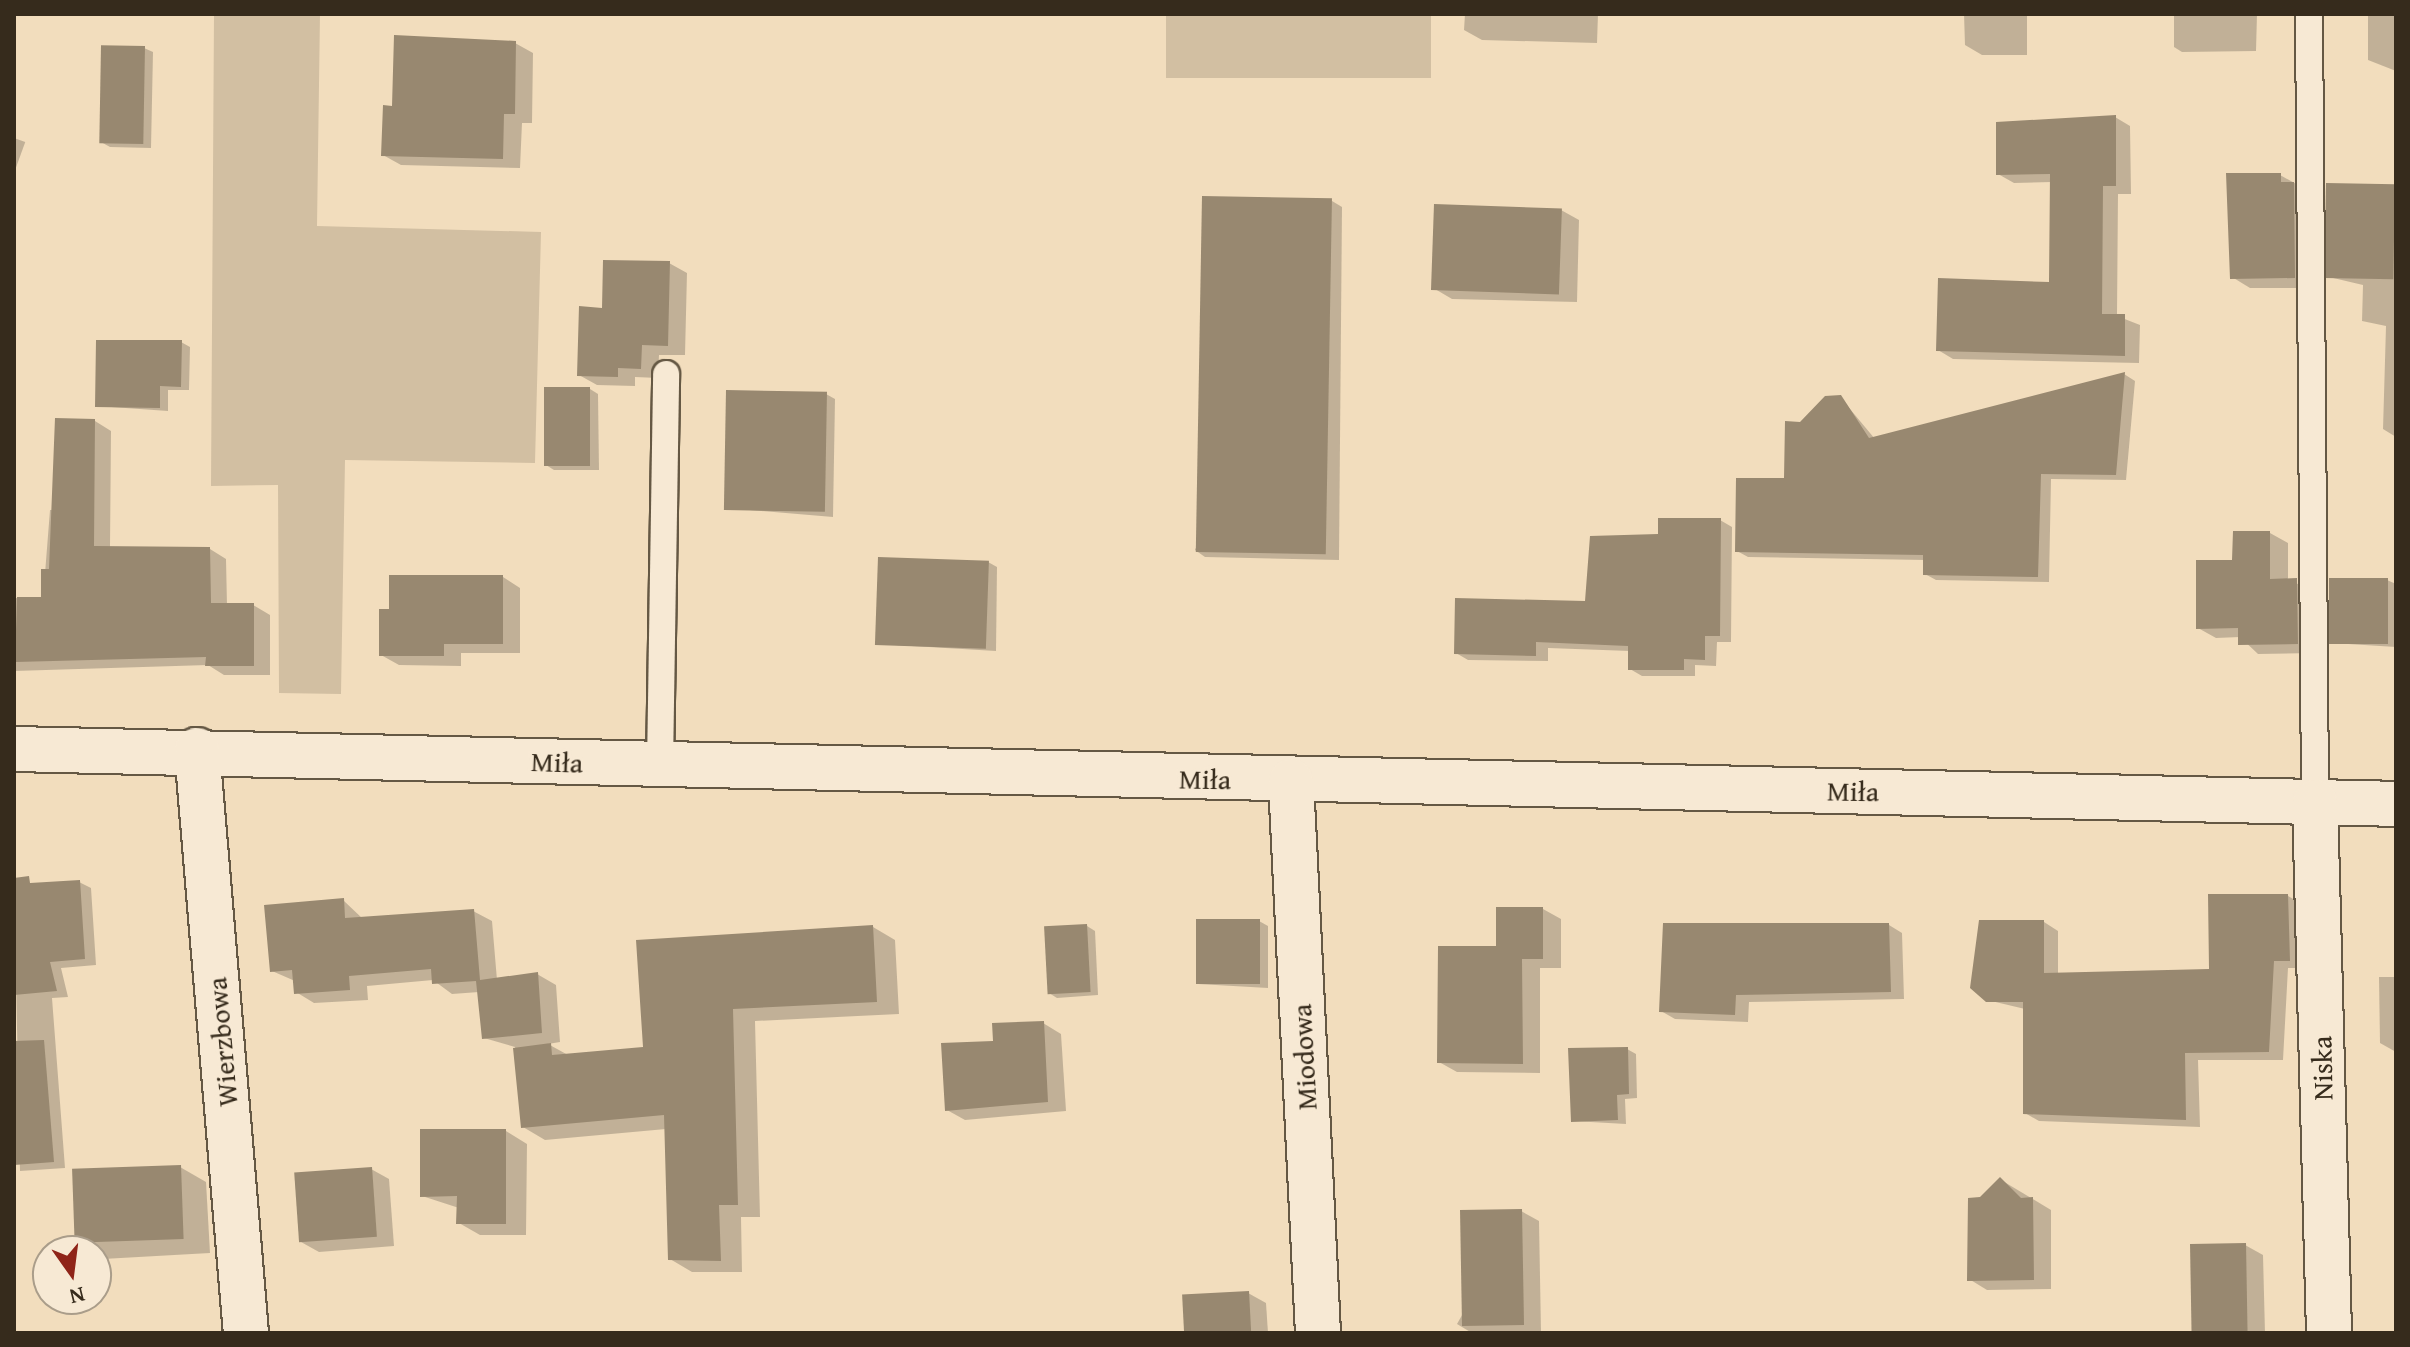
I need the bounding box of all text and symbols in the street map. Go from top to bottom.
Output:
street label: Miła [530,744,584,780]
street label: Miła [1179,762,1231,796]
street label: Miła [1827,774,1879,808]
street label: Wierzbowa [200,976,244,1108]
street label: Miodowa [1284,1003,1324,1111]
street label: Niska [2305,1035,2339,1101]
north arrow [32,1235,112,1315]
text: N [66,1279,88,1314]

